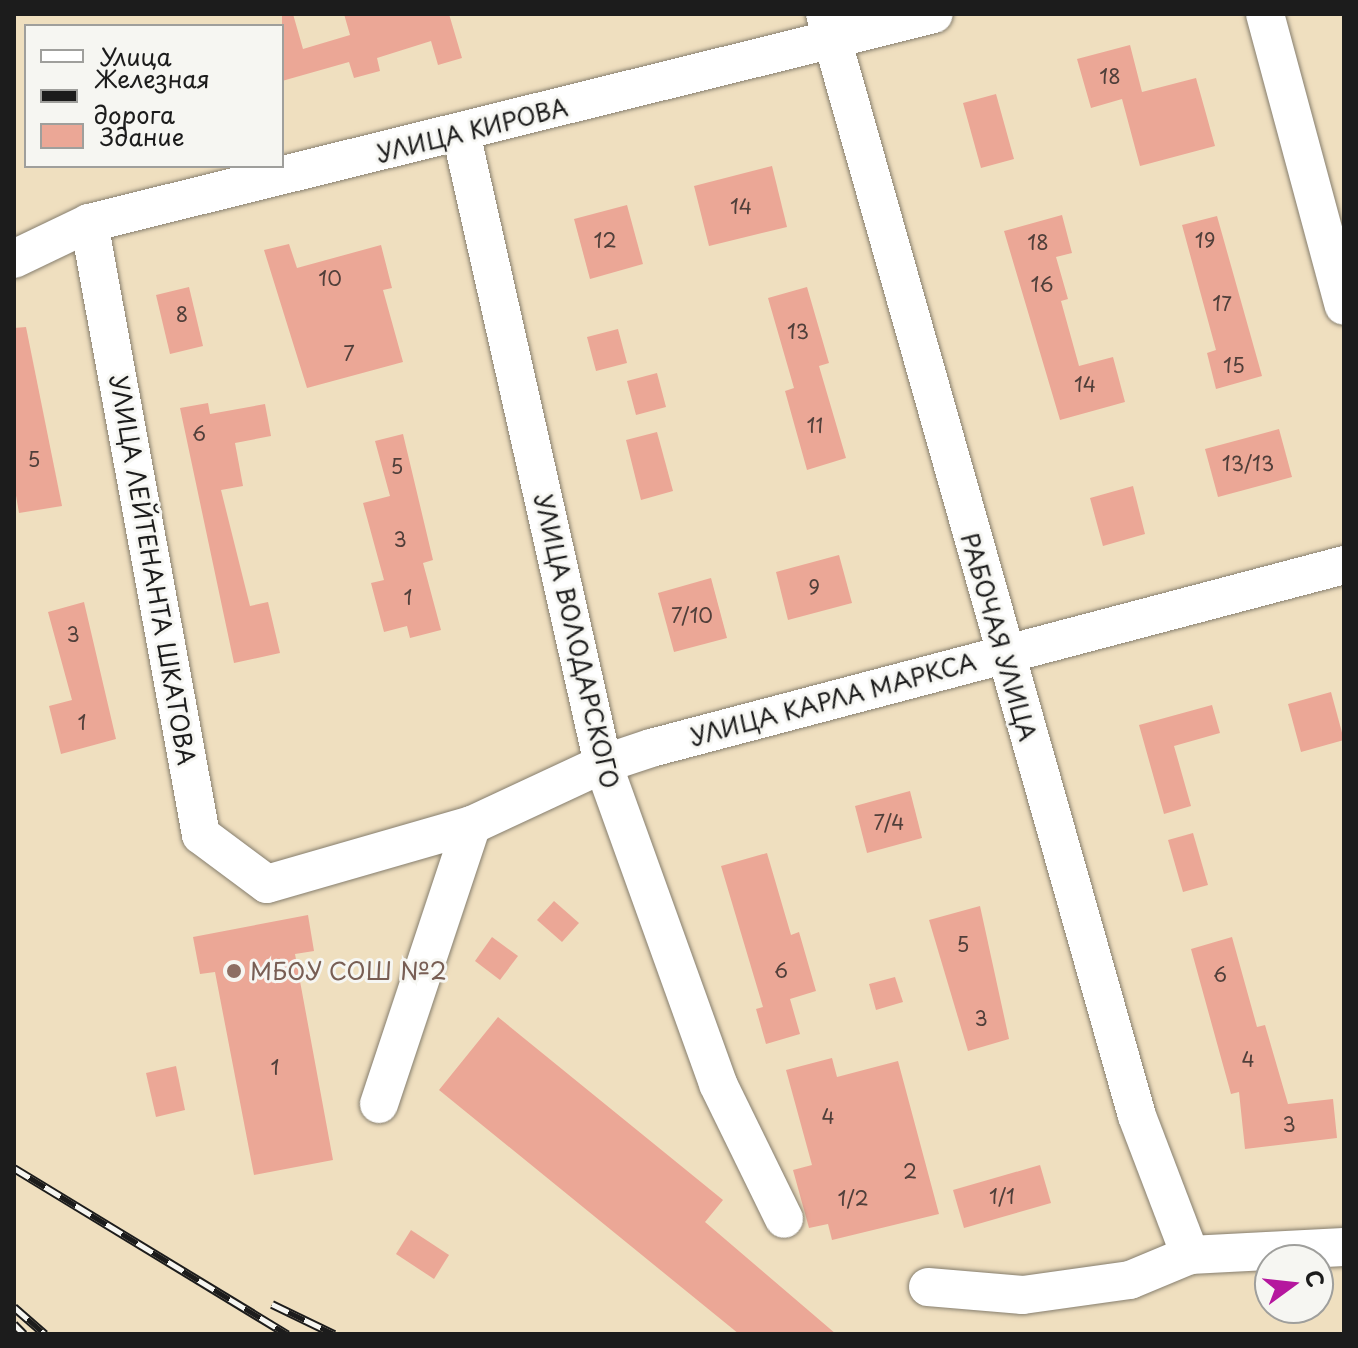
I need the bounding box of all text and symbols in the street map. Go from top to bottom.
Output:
legend [24,24,284,168]
text: Улица [100,38,172,74]
text: Железная дорога [94,60,210,132]
house number: 18 [1099,64,1121,88]
street label: УЛИЦА КИРОВА [373,92,571,168]
text: Здание [100,118,185,154]
house number: 14 [730,194,752,218]
house number: 12 [593,228,617,252]
house number: 19 [1195,228,1215,252]
house number: 18 [1027,230,1049,254]
house number: 10 [318,266,342,290]
house number: 16 [1031,272,1053,296]
house number: 17 [1212,291,1232,315]
house number: 8 [176,302,188,326]
house number: 13 [787,319,809,343]
house number: 7 [343,341,355,365]
house number: 15 [1223,353,1245,377]
street label: УЛИЦА ЛЕЙТЕНАНТА ШКАТОВА [104,371,202,769]
house number: 14 [1074,372,1096,396]
house number: 11 [807,413,823,437]
house number: 6 [192,421,206,445]
house number: 5 [28,447,40,471]
house number: 13/13 [1222,451,1274,475]
house number: 5 [391,454,403,478]
street label: УЛИЦА ВОЛОДАРСКОГО [529,490,625,792]
house number: 3 [393,527,407,551]
street label: РАБОЧАЯ УЛИЦА [956,530,1042,744]
house number: 9 [808,575,820,599]
house number: 1 [404,585,412,609]
house number: 7/10 [671,603,713,627]
house number: 3 [66,622,80,646]
street label: УЛИЦА КАРЛА МАРКСА [686,647,980,751]
house number: 1 [78,710,86,734]
house number: 7/4 [874,810,904,834]
house number: 5 [957,932,969,956]
place label: МБОУ СОШ №2 [250,957,450,985]
house number: 6 [774,958,788,982]
marker: МБОУ СОШ №2 [225,962,243,980]
house number: 6 [1213,962,1227,986]
house number: 3 [974,1006,988,1030]
house number: 4 [1241,1047,1255,1071]
house number: 1 [271,1055,279,1079]
house number: 4 [821,1104,835,1128]
house number: 3 [1282,1112,1296,1136]
house number: 2 [903,1159,917,1183]
house number: 1/1 [989,1184,1015,1208]
house number: 1/2 [837,1186,869,1210]
north arrow [1254,1244,1334,1324]
text: С [1298,1266,1334,1290]

